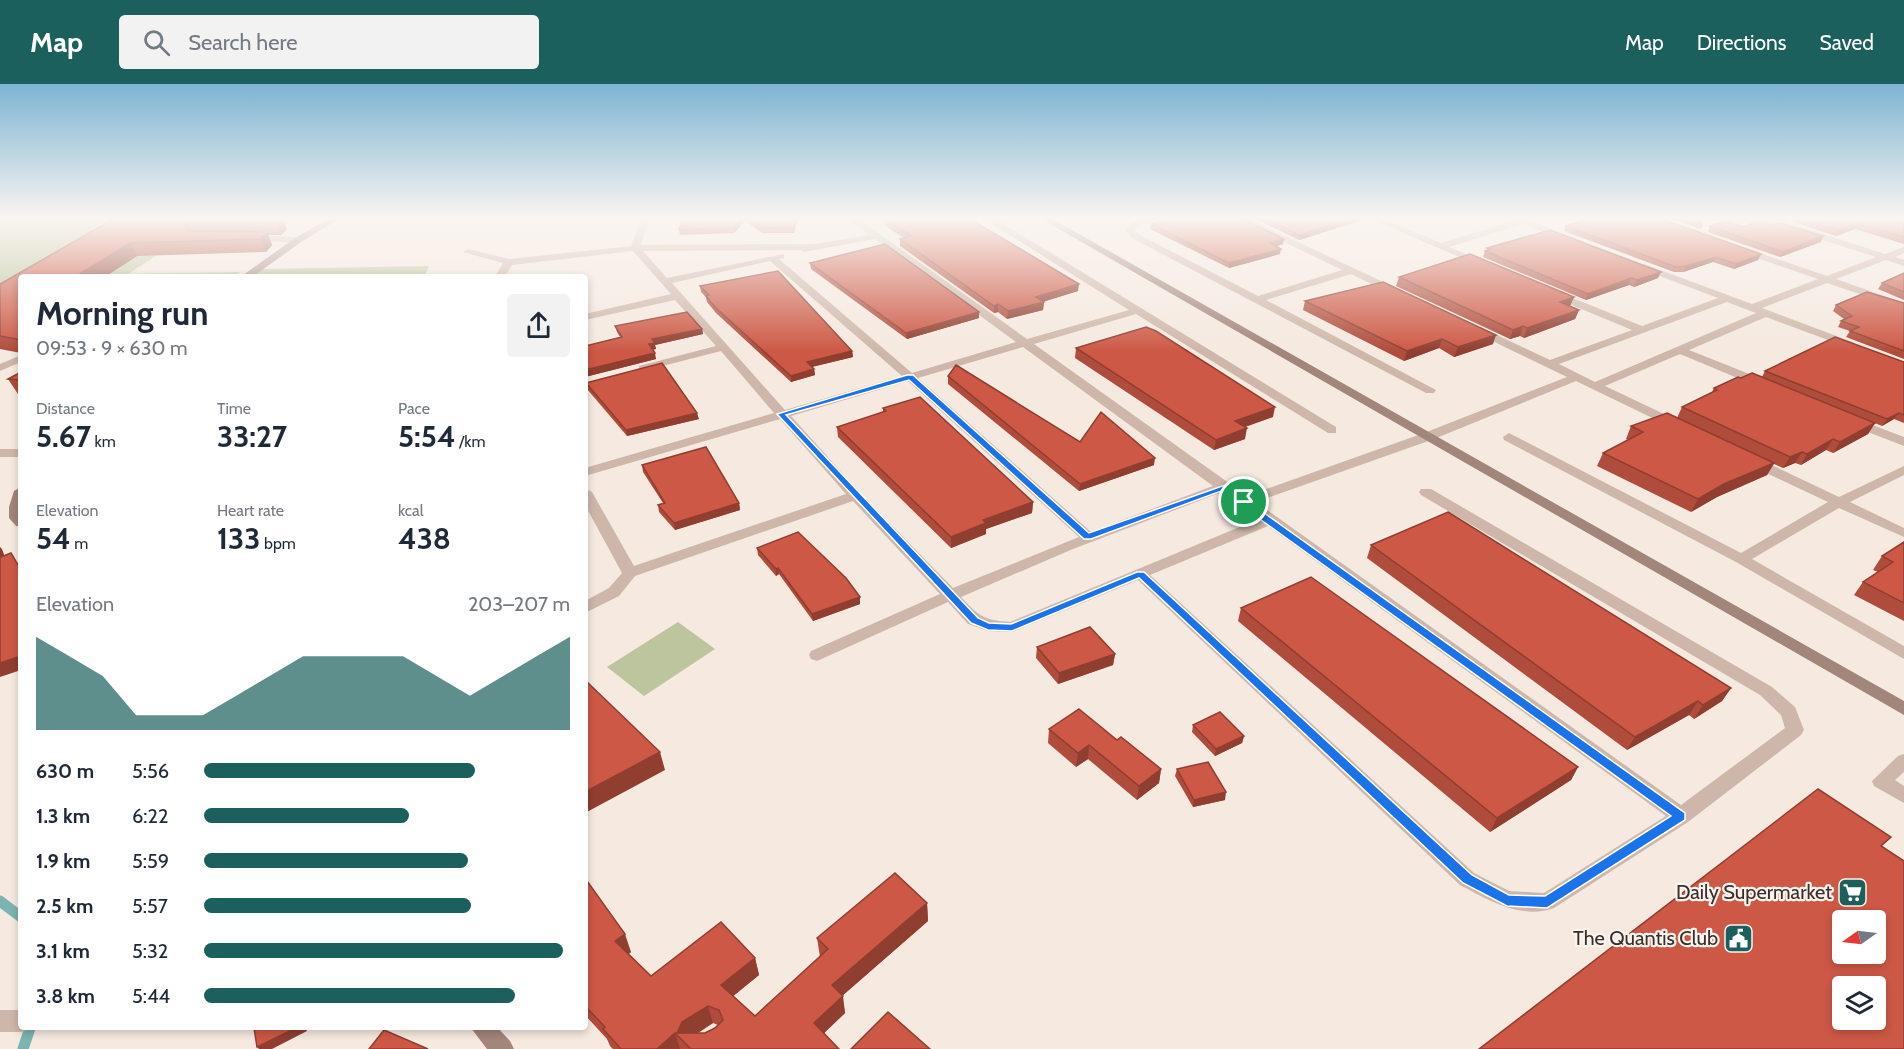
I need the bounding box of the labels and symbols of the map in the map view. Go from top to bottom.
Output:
pin [1218,476,1269,527]
supermarket icon: Daily Supermarket [1837,876,1869,908]
place label: Daily Supermarket [1676,880,1832,904]
north arrow [1832,910,1886,964]
public building icon: The Quantis Club [1723,922,1755,954]
place label: The Quantis Club [1573,926,1718,950]

